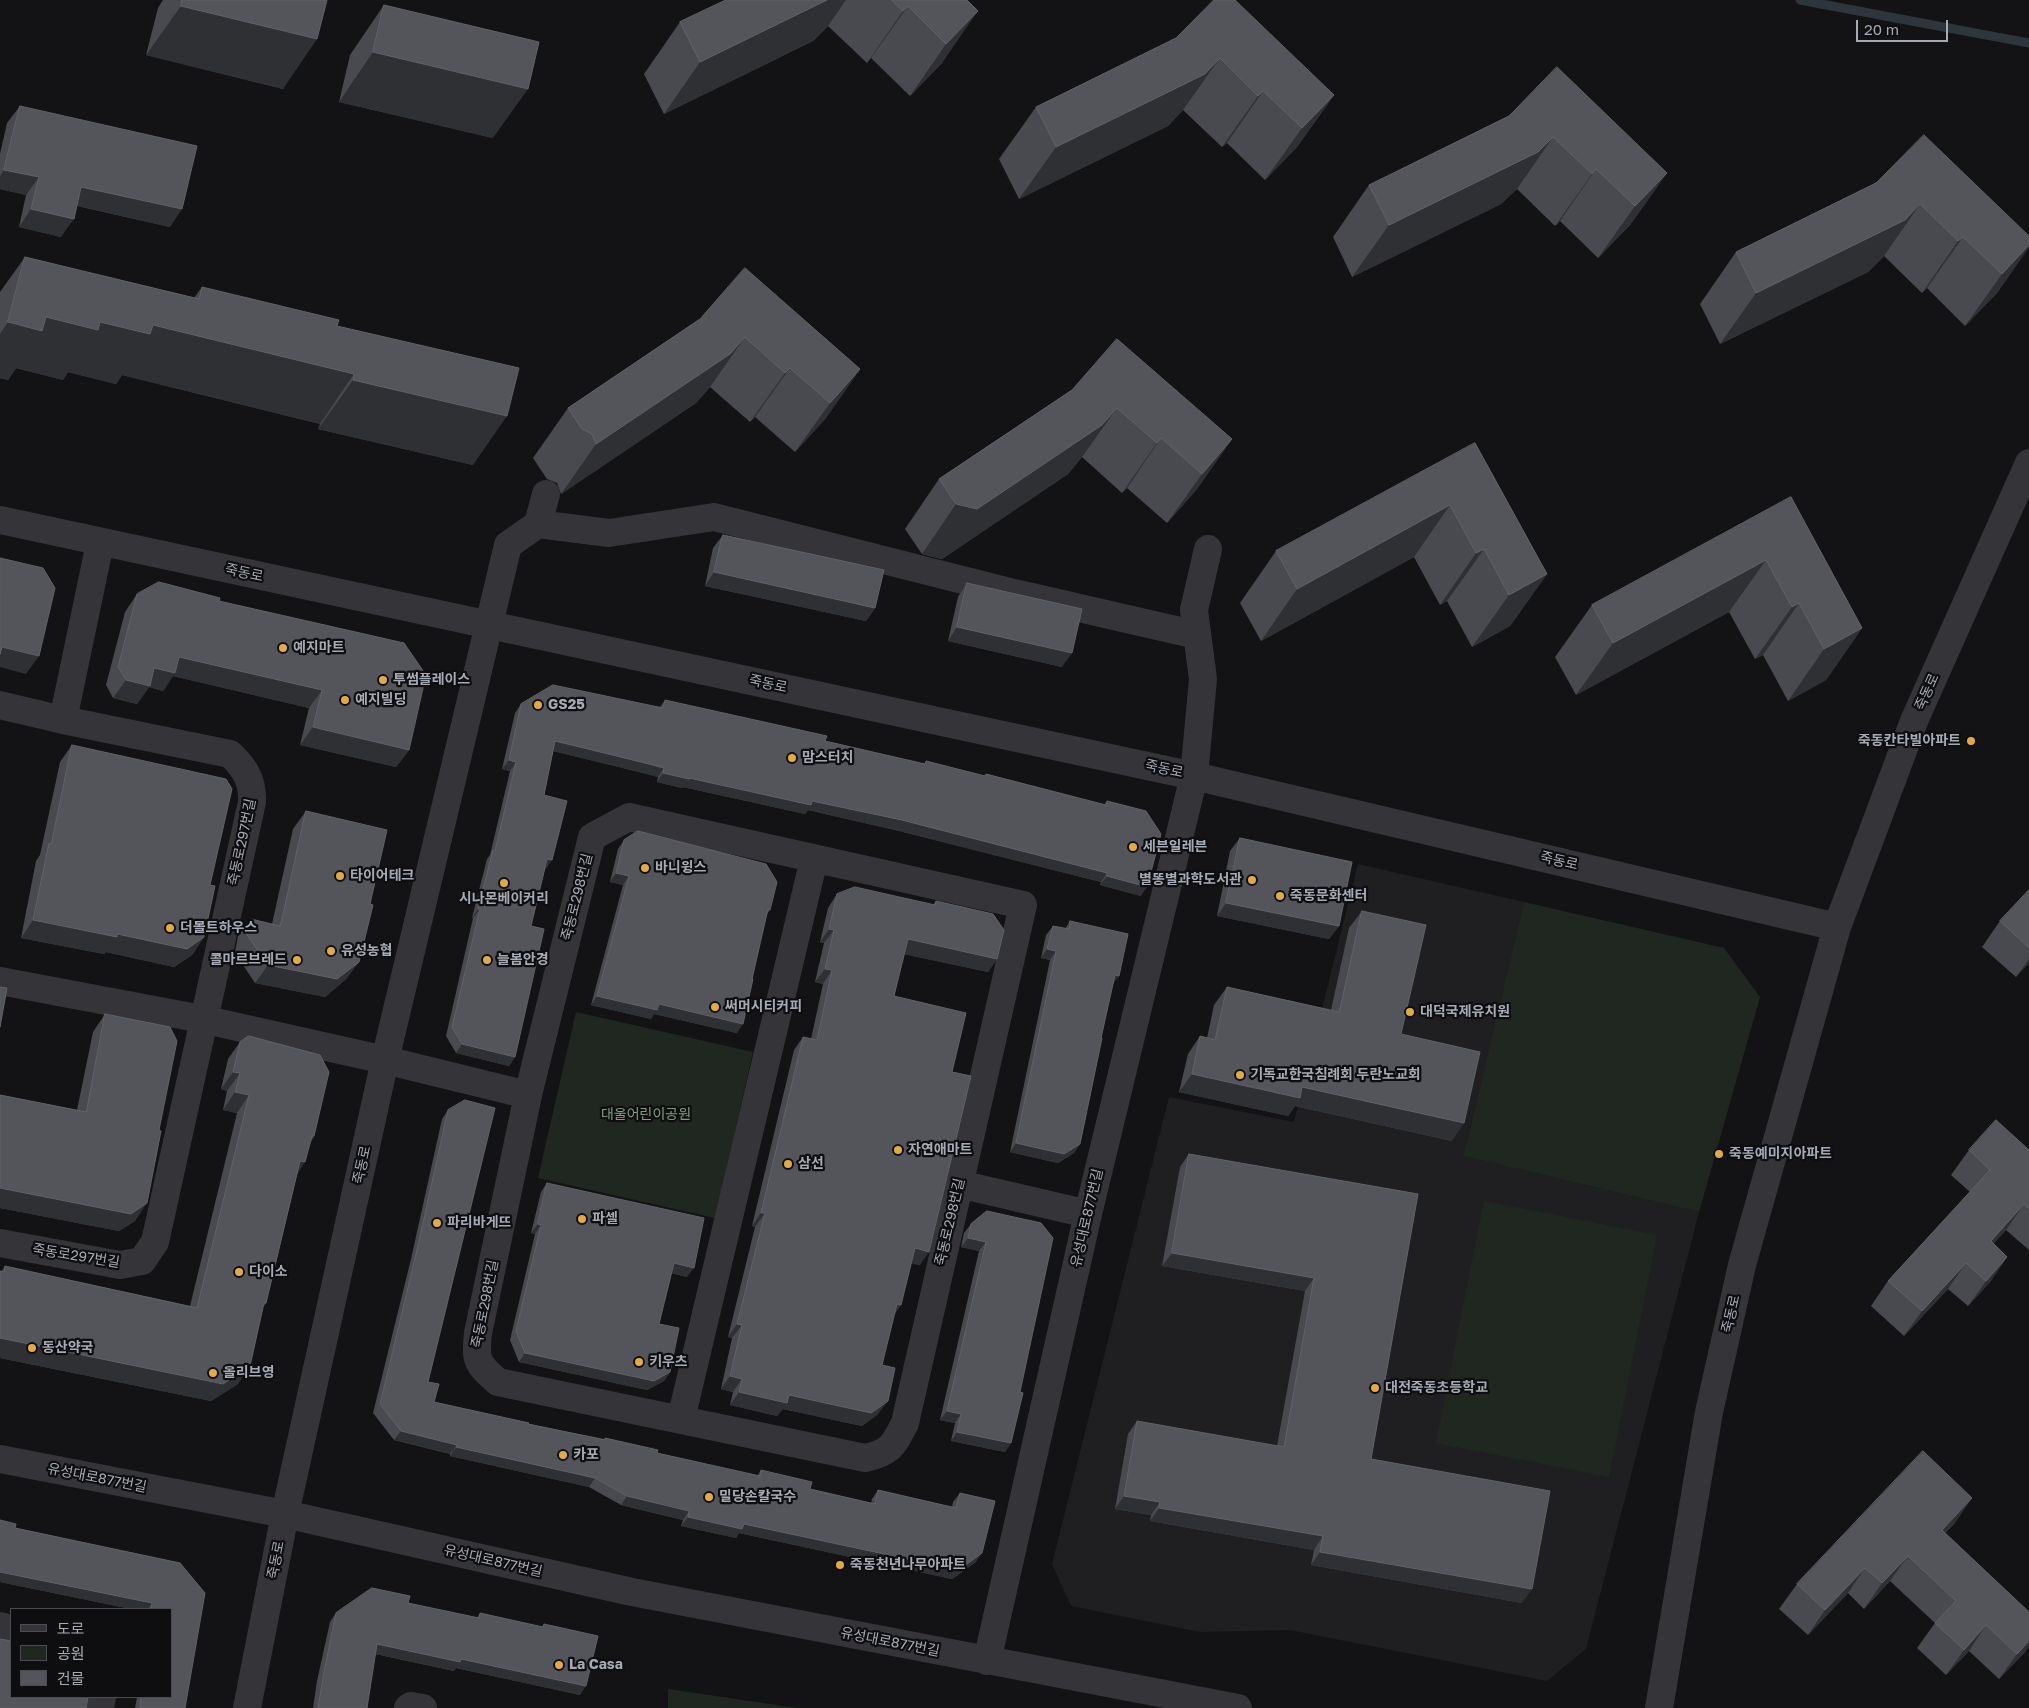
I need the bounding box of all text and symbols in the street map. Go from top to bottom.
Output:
scale bar [1859,10,1952,42]
text: 20 m [1864,20,1899,38]
street label: 죽동로 [223,561,265,585]
place label: 예지마트 [293,640,345,656]
marker: 예지마트 [277,642,289,654]
street label: 죽동로 [1911,671,1943,713]
place label: 투썸플레이스 [393,672,470,688]
street label: 죽동로 [747,672,789,696]
marker: 투썸플레이스 [377,674,389,686]
place label: 예지빌딩 [355,692,407,708]
marker: 예지빌딩 [339,694,351,706]
place label: GS25 [548,697,585,713]
marker: GS25 [532,699,544,711]
place label: 죽동칸타빌아파트 [1858,733,1961,749]
marker: 죽동칸타빌아파트 [1965,735,1977,747]
place label: 맘스터치 [802,750,854,766]
marker: 맘스터치 [786,752,798,764]
street label: 죽동로 [1143,757,1185,781]
street label: 죽동로297번길 [225,797,259,887]
place label: 세븐일레븐 [1143,839,1207,855]
marker: 세븐일레븐 [1127,841,1139,853]
street label: 죽동로 [1538,848,1580,874]
street label: 죽동로298번길 [558,852,596,942]
place label: 바니윙스 [655,860,707,876]
marker: 바니윙스 [639,862,651,874]
place label: 타이어테크 [350,868,414,884]
marker: 타이어테크 [334,870,346,882]
place label: 별똥별과학도서관 [1139,872,1242,888]
marker: 별똥별과학도서관 [1246,874,1258,886]
marker: 시나몬베이커리 [498,877,510,889]
place label: 죽동문화센터 [1290,888,1367,904]
marker: 죽동문화센터 [1274,890,1286,902]
place label: 시나몬베이커리 [459,891,549,907]
place label: 더몰트하우스 [180,920,257,936]
marker: 더몰트하우스 [164,922,176,934]
place label: 유성농협 [341,943,393,959]
marker: 유성농협 [325,945,337,957]
place label: 콜마르브레드 [210,952,287,968]
place label: 늘봄안경 [497,952,549,968]
marker: 콜마르브레드 [291,954,303,966]
marker: 늘봄안경 [481,954,493,966]
place label: 써머시티커피 [725,999,802,1015]
marker: 써머시티커피 [709,1001,721,1013]
place label: 대덕국제유치원 [1420,1004,1510,1020]
marker: 대덕국제유치원 [1404,1006,1416,1018]
place label: 기독교한국침례회 두란노교회 [1250,1067,1421,1083]
marker: 기독교한국침례회 두란노교회 [1234,1069,1246,1081]
park label: 대울어린이공원 [601,1107,691,1123]
place label: 자연애마트 [908,1142,972,1158]
street label: 죽동로 [350,1144,374,1186]
marker: 자연애마트 [892,1144,904,1156]
place label: 죽동예미지아파트 [1729,1146,1832,1162]
marker: 죽동예미지아파트 [1713,1148,1725,1160]
place label: 삼선 [798,1156,824,1172]
marker: 삼선 [782,1158,794,1170]
street label: 유성대로877번길 [1067,1167,1107,1269]
street label: 죽동로298번길 [932,1176,968,1268]
place label: 파셀 [592,1211,618,1227]
marker: 파셀 [576,1213,588,1225]
place label: 파리바게뜨 [447,1215,511,1231]
marker: 파리바게뜨 [431,1217,443,1229]
street label: 죽동로297번길 [31,1241,121,1271]
street label: 죽동로298번길 [468,1258,502,1350]
place label: 다이소 [249,1264,288,1280]
marker: 다이소 [233,1266,245,1278]
street label: 죽동로 [1718,1293,1744,1335]
place label: 동산약국 [42,1340,94,1356]
marker: 동산약국 [26,1342,38,1354]
place label: 키우츠 [649,1354,688,1370]
marker: 키우츠 [633,1356,645,1368]
place label: 올리브영 [223,1365,275,1381]
marker: 올리브영 [207,1367,219,1379]
place label: 대전죽동초등학교 [1385,1380,1488,1396]
marker: 대전죽동초등학교 [1369,1382,1381,1394]
place label: 카포 [573,1447,599,1463]
marker: 카포 [557,1449,569,1461]
street label: 유성대로877번길 [46,1460,148,1496]
place label: 밀당손칼국수 [719,1489,796,1505]
marker: 밀당손칼국수 [703,1491,715,1503]
street label: 죽동로 [264,1539,288,1581]
street label: 유성대로877번길 [442,1541,544,1581]
place label: 죽동천년나무아파트 [850,1557,966,1573]
marker: 죽동천년나무아파트 [834,1559,846,1571]
legend [10,1608,172,1698]
text: 도로 [57,1619,85,1637]
street label: 유성대로877번길 [839,1624,941,1660]
text: 공원 [57,1644,85,1662]
place label: La Casa [569,1657,623,1673]
marker: La Casa [553,1659,565,1671]
text: 건물 [57,1669,85,1687]

